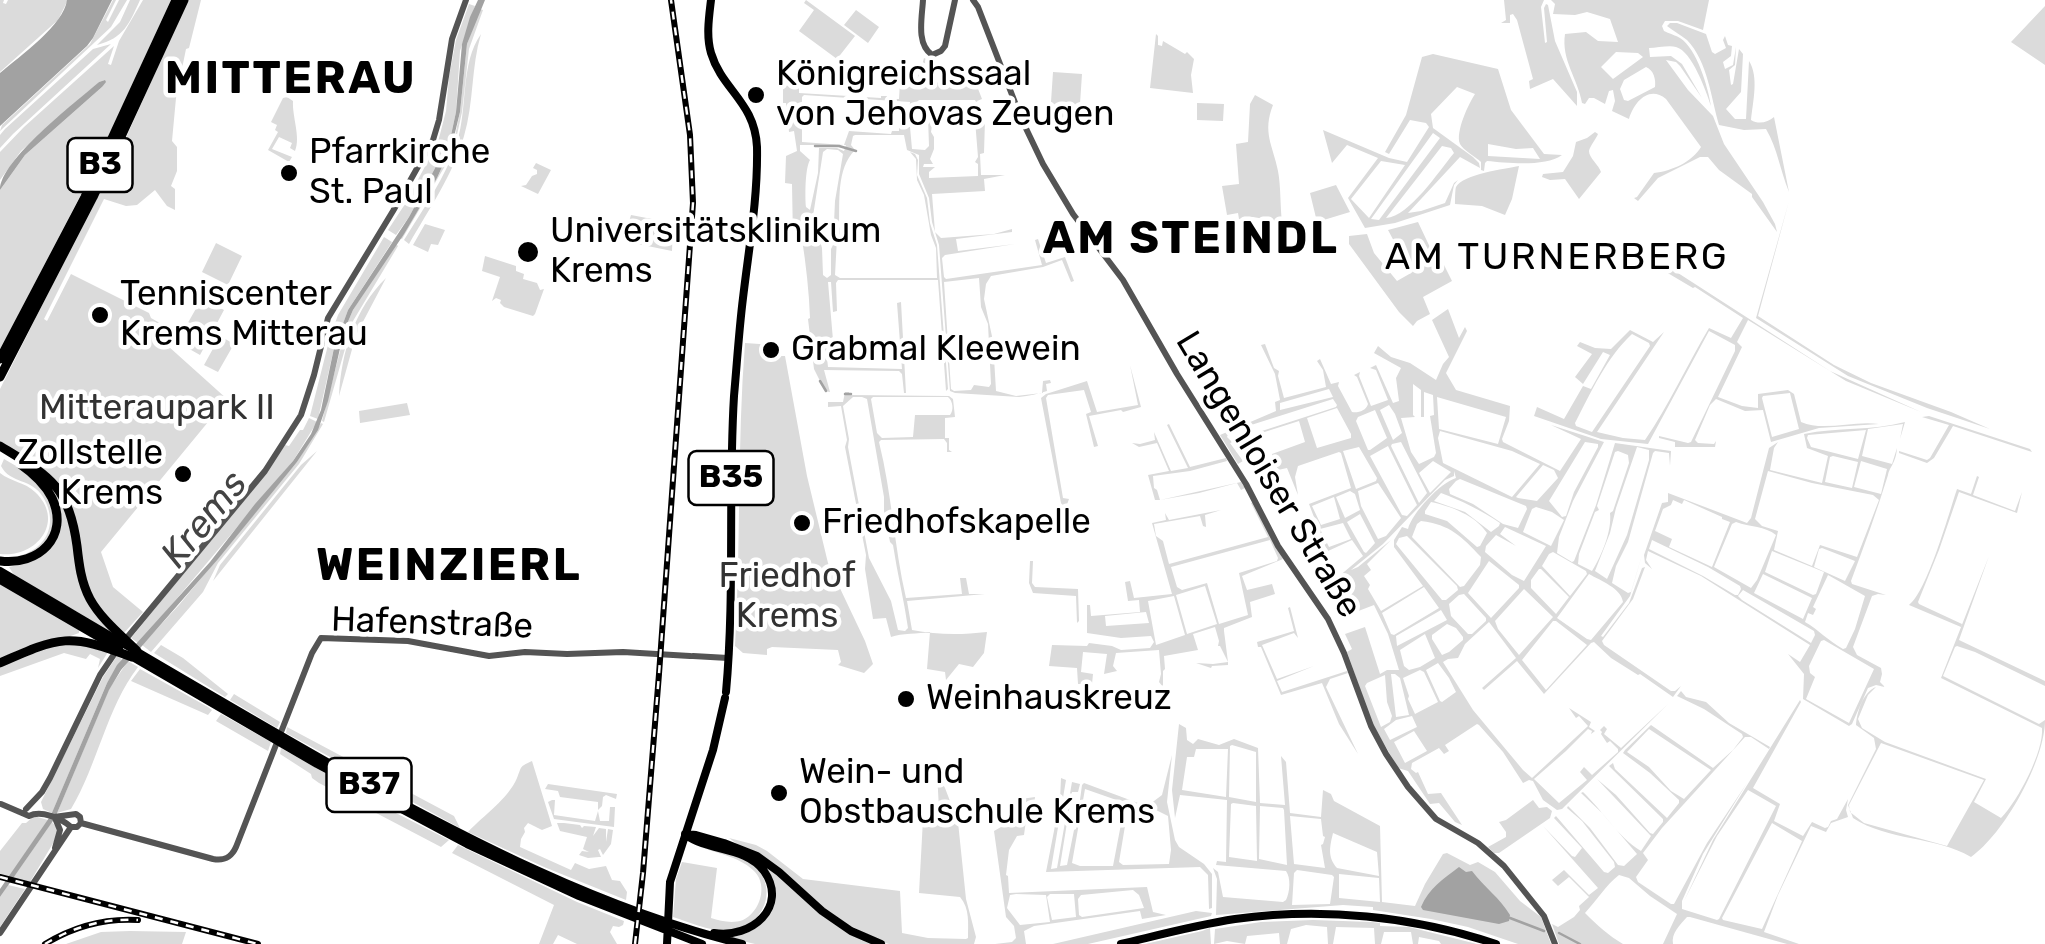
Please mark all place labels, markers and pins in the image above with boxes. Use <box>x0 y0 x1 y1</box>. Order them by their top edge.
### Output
place label: Königreichssaal von Jehovas Zeugen <box>776 54 1114 136</box>
marker: Königreichssaal von Jehovas Zeugen <box>745 84 767 106</box>
place label: Pfarrkirche St. Paul <box>309 132 490 214</box>
marker: Pfarrkirche St. Paul <box>278 162 300 184</box>
place label: Universitätsklinikum Krems <box>550 211 881 293</box>
marker: Universitätsklinikum Krems <box>515 239 541 265</box>
place label: Tenniscenter Krems Mitterau <box>120 274 368 356</box>
marker: Tenniscenter Krems Mitterau <box>89 304 111 326</box>
place label: Grabmal Kleewein <box>791 329 1081 371</box>
marker: Grabmal Kleewein <box>760 339 782 361</box>
place label: Zollstelle Krems <box>18 433 163 515</box>
marker: Zollstelle Krems <box>172 463 194 485</box>
place label: Friedhofskapelle <box>822 502 1091 544</box>
marker: Friedhofskapelle <box>791 512 813 534</box>
place label: Weinhauskreuz <box>926 678 1172 720</box>
marker: Weinhauskreuz <box>895 688 917 710</box>
place label: Wein- und Obstbauschule Krems <box>799 752 1155 834</box>
marker: Wein- und Obstbauschule Krems <box>768 782 790 804</box>

